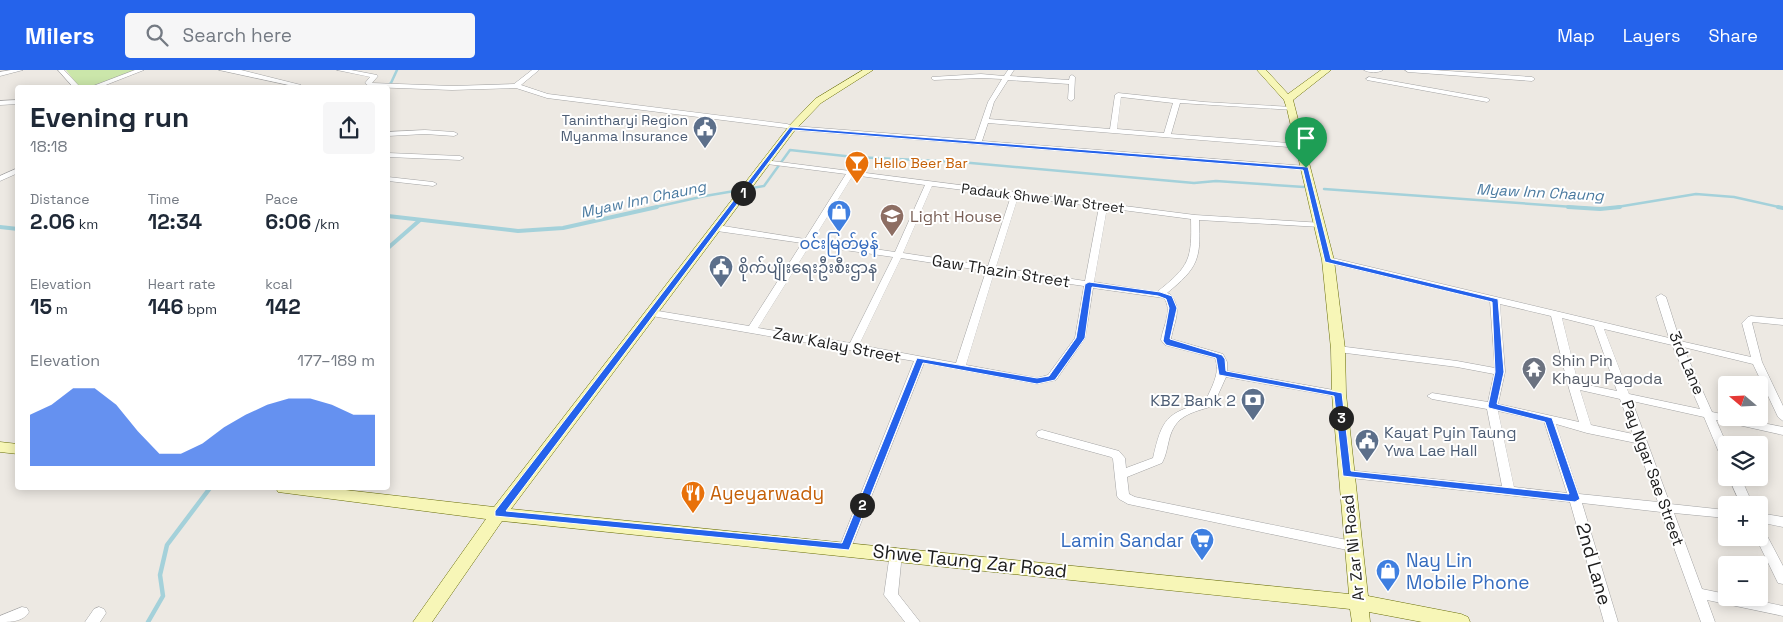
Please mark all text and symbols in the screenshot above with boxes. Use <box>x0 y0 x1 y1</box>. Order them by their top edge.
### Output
search box <box>125 13 475 58</box>
text: Milers <box>25 20 95 51</box>
icon: search <box>143 21 171 49</box>
text: Search here <box>183 23 292 48</box>
text: Map <box>1557 24 1595 47</box>
text: Layers <box>1623 24 1680 47</box>
text: Share <box>1708 24 1758 47</box>
text: Evening run <box>30 99 189 135</box>
button: share <box>323 102 375 154</box>
place label: Tanintharyi Region Myanma Insurance <box>561 111 688 145</box>
public building icon: Tanintharyi Region Myanma Insurance <box>692 115 718 149</box>
pin <box>1285 117 1327 168</box>
icon: arrive <box>1292 124 1320 152</box>
text: 18:18 <box>30 136 67 157</box>
bar icon: Hello Beer Bar <box>844 150 870 184</box>
place label: Hello Beer Bar <box>874 154 968 172</box>
water label: Myaw Inn Chaung <box>579 176 709 222</box>
street label: Padauk Shwe War Street <box>960 179 1126 217</box>
water label: Myaw Inn Chaung <box>1476 179 1606 205</box>
pin: 1 <box>730 180 756 206</box>
text: 1 <box>740 184 747 202</box>
text: Distance <box>30 190 90 208</box>
text: Time <box>148 190 180 208</box>
text: Pace <box>265 190 298 208</box>
shop icon: ဝင်းမြတ်မွန် <box>826 199 852 233</box>
school or university icon: Light House <box>879 203 905 237</box>
place label: Light House <box>910 206 1002 227</box>
text: 2.06 <box>30 208 75 235</box>
text: 12:34 <box>148 208 202 235</box>
text: 6:06 <box>265 208 311 235</box>
text: km <box>75 215 98 233</box>
text: /km <box>311 215 340 233</box>
place label: ဝင်းမြတ်မွန် <box>799 232 879 257</box>
street label: Gaw Thazin Street <box>930 250 1072 292</box>
public building icon: စိုက်ပျိုးရေးဦးစီးဌာန <box>708 254 734 288</box>
place label: စိုက်ပျိုးရေးဦးစီးဌာန <box>738 256 877 282</box>
text: Elevation <box>30 275 91 293</box>
text: Heart rate <box>148 275 216 293</box>
text: kcal <box>265 275 292 293</box>
text: 15 <box>30 293 52 320</box>
text: 146 <box>148 293 183 320</box>
text: 142 <box>265 293 301 320</box>
text: m <box>52 300 68 318</box>
text: bpm <box>183 300 217 318</box>
street label: Zaw Kalay Street <box>771 322 903 368</box>
street label: 3rd Lane <box>1664 328 1710 398</box>
text: Elevation <box>30 350 100 371</box>
text: 177–189 m <box>297 350 375 371</box>
place label: Shin Pin Khayu Pagoda <box>1552 350 1662 389</box>
temple icon: Shin Pin Khayu Pagoda <box>1521 356 1547 390</box>
north arrow <box>1718 376 1768 426</box>
map controls <box>1718 376 1768 606</box>
bank icon: KBZ Bank 2 <box>1240 387 1266 421</box>
place label: KBZ Bank 2 <box>1150 390 1236 411</box>
street label: Pay Ngar Sae Street <box>1617 397 1689 549</box>
pin: 3 <box>1328 406 1354 430</box>
text: 3 <box>1337 409 1346 427</box>
place label: Kayat Pyin Taung Ywa Lae Hall <box>1384 422 1516 461</box>
public building icon: Kayat Pyin Taung Ywa Lae Hall <box>1354 428 1380 462</box>
button: layers <box>1718 436 1768 486</box>
restaurant icon: Ayeyarwady <box>680 480 706 514</box>
place label: Ayeyarwady <box>710 481 824 506</box>
pin: 2 <box>850 492 874 518</box>
street label: Ar Zar Ni Road <box>1337 494 1369 602</box>
text: 2 <box>858 496 867 514</box>
button: + <box>1718 496 1768 546</box>
street label: 2nd Lane <box>1570 520 1618 608</box>
supermarket icon: Lamin Sandar <box>1189 527 1215 561</box>
place label: Lamin Sandar <box>1061 528 1184 553</box>
street label: Shwe Taung Zar Road <box>872 538 1068 584</box>
place label: Nay Lin Mobile Phone <box>1406 548 1530 595</box>
button: − <box>1718 556 1768 606</box>
shop icon: Nay Lin Mobile Phone <box>1375 558 1401 592</box>

